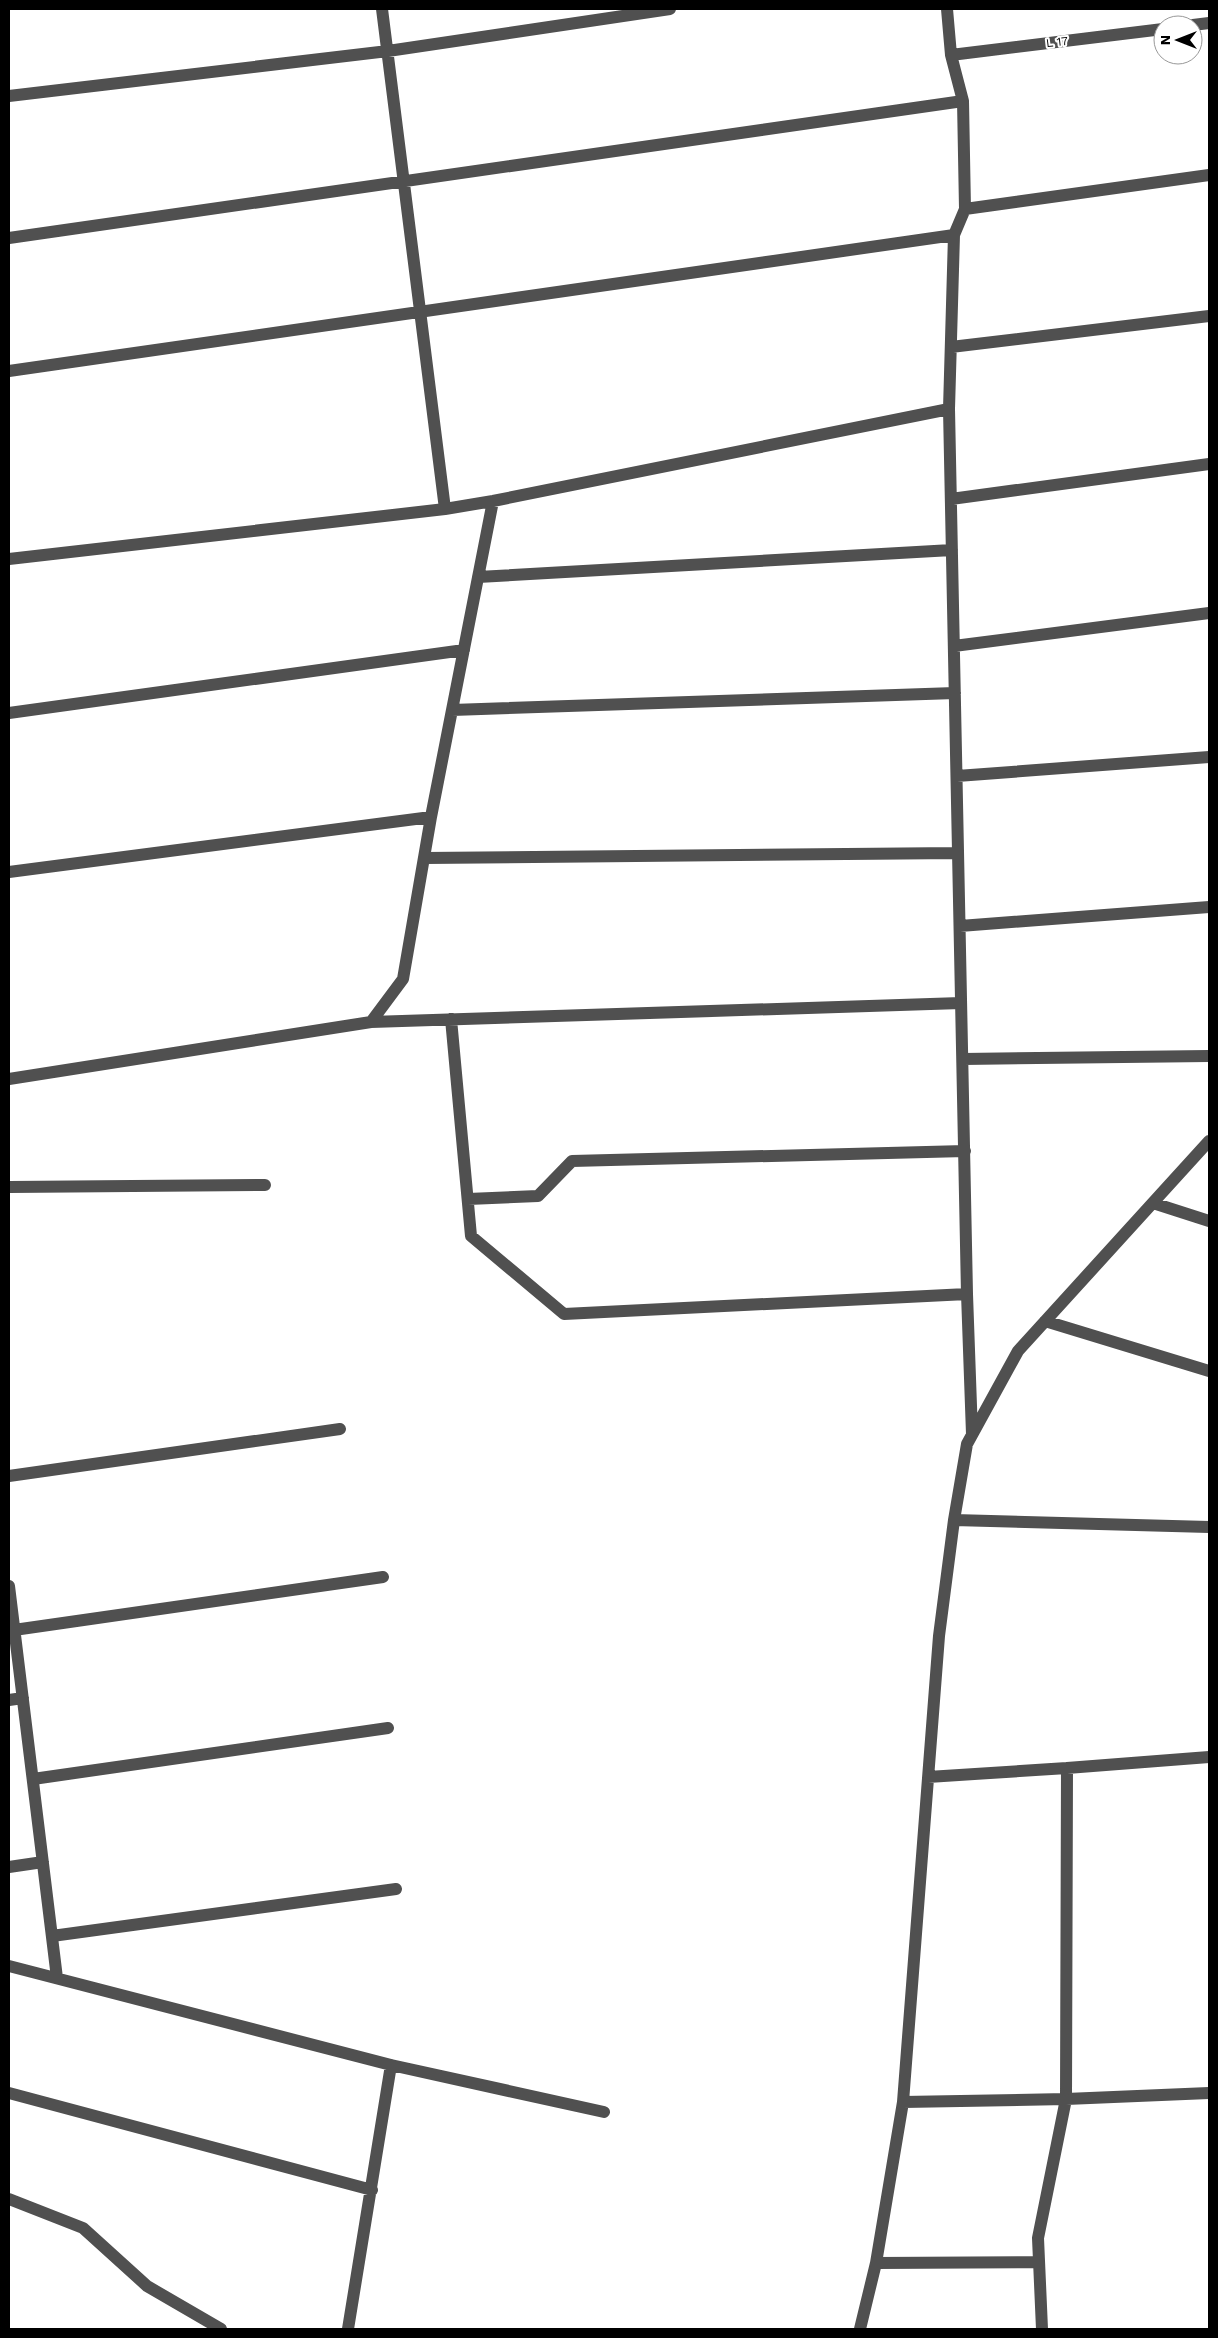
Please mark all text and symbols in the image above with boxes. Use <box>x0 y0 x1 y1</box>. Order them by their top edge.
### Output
north arrow <box>1153 15 1203 65</box>
street label: L 17 <box>1045 34 1069 50</box>
text: N <box>1157 35 1173 45</box>

